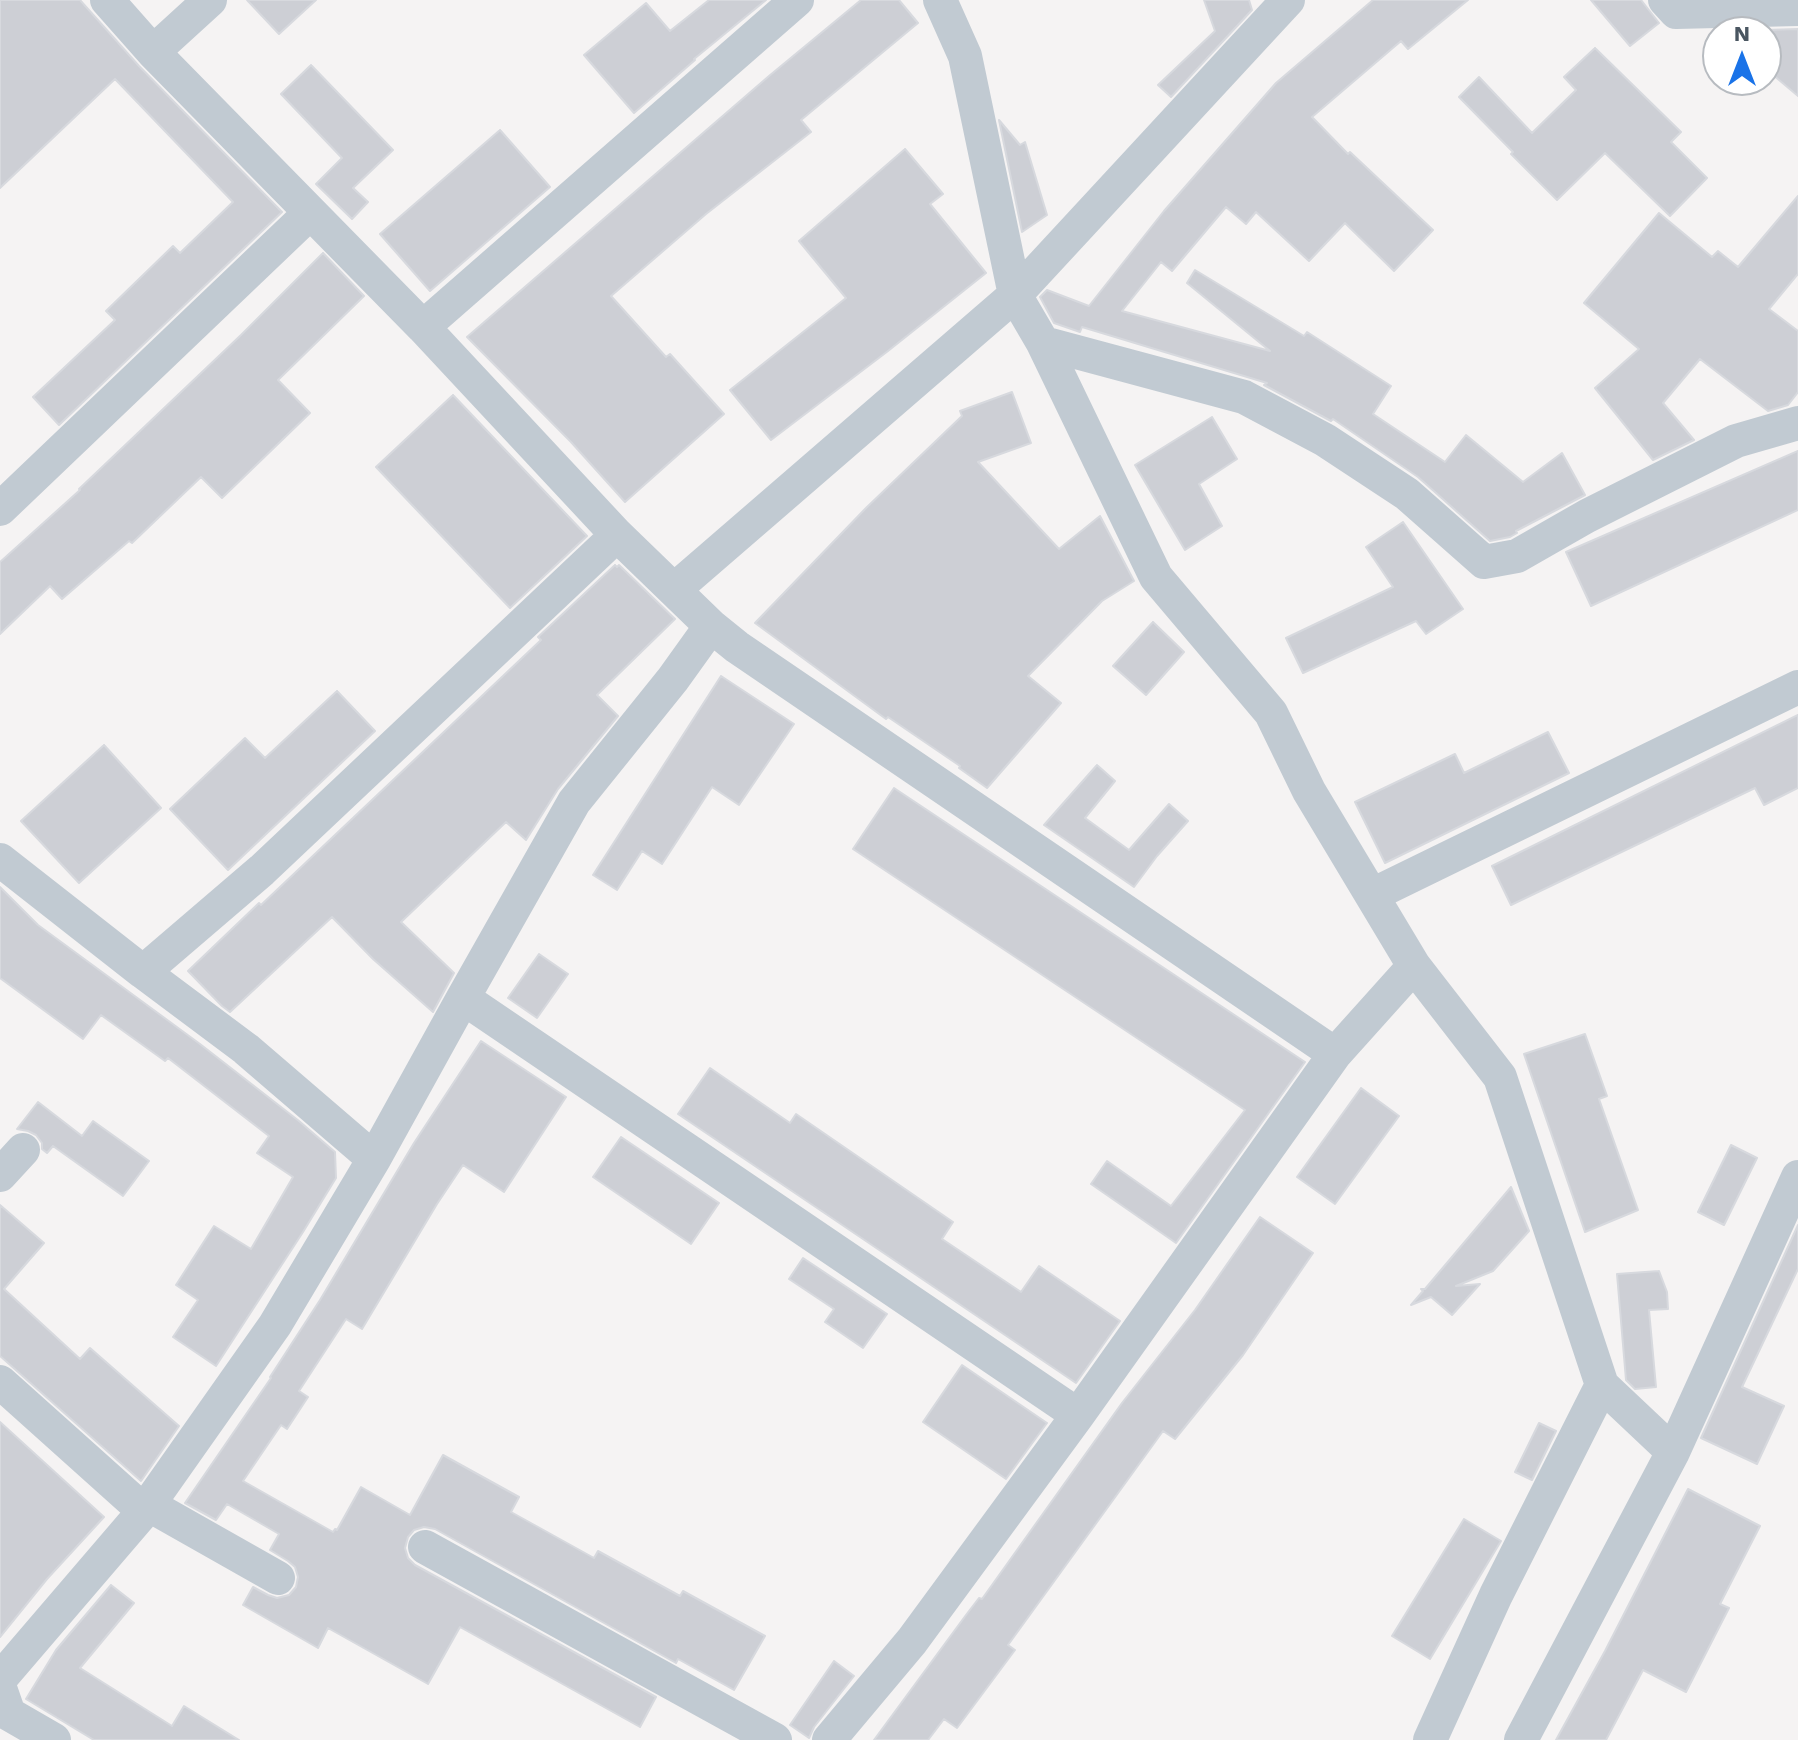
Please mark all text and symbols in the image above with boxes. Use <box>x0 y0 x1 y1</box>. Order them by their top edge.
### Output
north arrow <box>1702 16 1782 96</box>
text: N <box>1734 21 1750 46</box>

